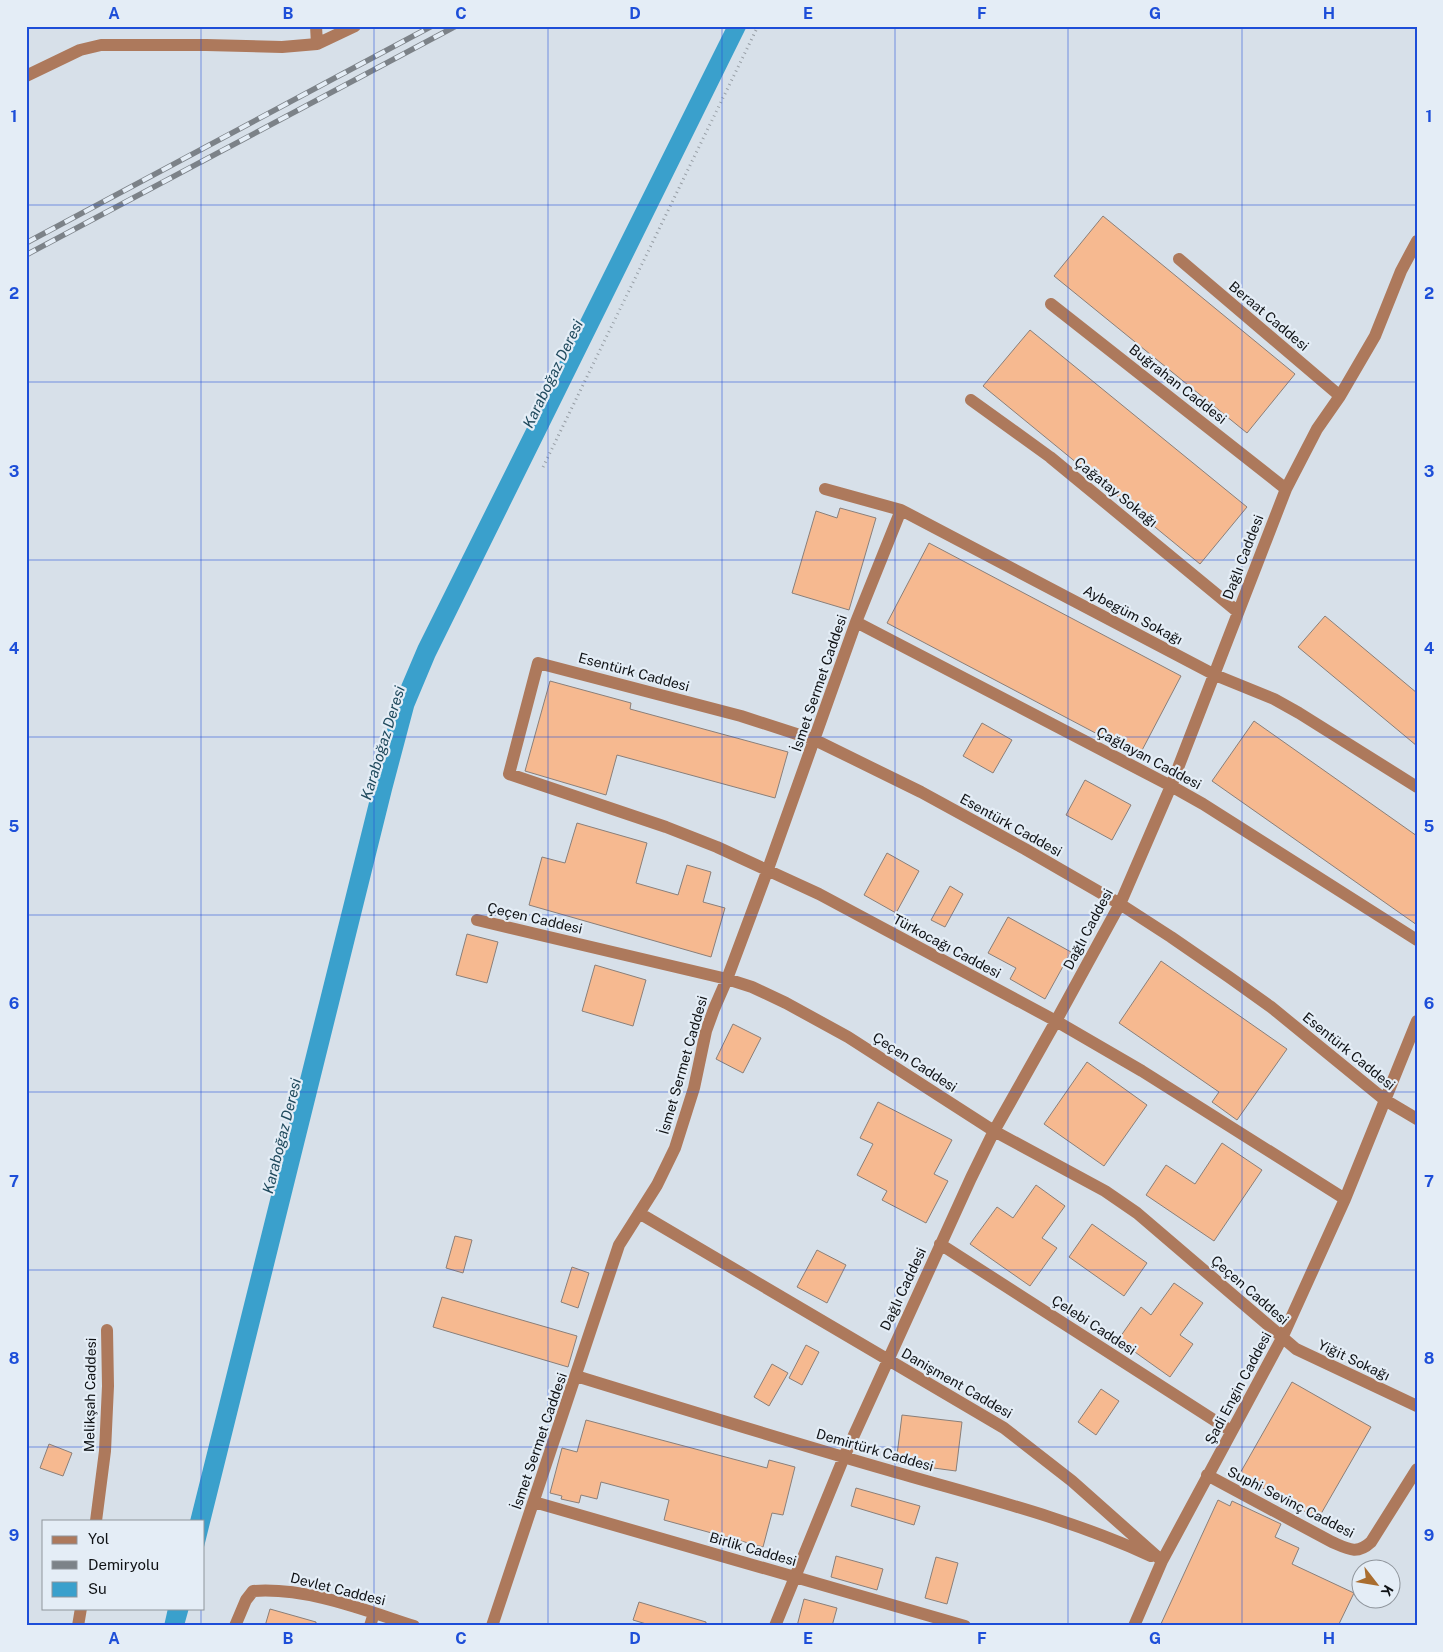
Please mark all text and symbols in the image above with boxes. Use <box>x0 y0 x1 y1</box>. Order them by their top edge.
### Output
text: A <box>108 4 120 23</box>
text: B <box>283 4 294 23</box>
text: C <box>455 4 467 23</box>
text: D <box>629 4 641 23</box>
text: E <box>803 4 813 23</box>
text: F <box>977 4 987 23</box>
text: G <box>1149 4 1161 23</box>
text: H <box>1323 4 1335 23</box>
text: 1 <box>11 107 17 126</box>
text: 1 <box>1426 107 1432 126</box>
street label: Beraat Caddesi <box>1226 278 1312 354</box>
text: 2 <box>9 284 19 303</box>
text: 2 <box>1424 284 1434 303</box>
water label: Karaboğaz Deresi <box>519 317 586 431</box>
street label: Buğrahan Caddesi <box>1126 341 1230 427</box>
street label: Çağatay Sokağı <box>1071 454 1161 530</box>
text: 3 <box>9 462 19 481</box>
text: 3 <box>1424 462 1434 481</box>
street label: Dağlı Caddesi <box>1219 512 1267 602</box>
street label: Aybegüm Sokağı <box>1081 582 1185 648</box>
street label: İsmet Sermet Caddesi <box>786 612 850 753</box>
text: 4 <box>9 639 20 658</box>
text: 4 <box>1424 639 1435 658</box>
street label: Esentürk Caddesi <box>577 650 691 694</box>
water label: Karaboğaz Deresi <box>357 684 408 802</box>
street label: Çağlayan Caddesi <box>1094 724 1204 792</box>
street label: Esentürk Caddesi <box>957 790 1065 860</box>
text: 5 <box>9 817 20 836</box>
text: 5 <box>1424 817 1435 836</box>
street label: Dağlı Caddesi <box>1060 886 1116 972</box>
street label: Çeçen Caddesi <box>486 899 584 937</box>
street label: Türkocağı Caddesi <box>890 911 1004 981</box>
street label: İsmet Sermet Caddesi <box>654 993 710 1136</box>
text: 6 <box>9 994 19 1013</box>
text: 6 <box>1424 994 1434 1013</box>
street label: Esentürk Caddesi <box>1300 1009 1398 1093</box>
street label: Çeçen Caddesi <box>870 1029 960 1095</box>
water label: Karaboğaz Deresi <box>259 1076 304 1195</box>
text: 7 <box>9 1172 19 1191</box>
text: 7 <box>1424 1172 1434 1191</box>
street label: Dağlı Caddesi <box>877 1245 929 1333</box>
street label: Çeçen Caddesi <box>1208 1252 1292 1328</box>
street label: Çelebi Caddesi <box>1049 1292 1139 1358</box>
street label: Şadi Engin Caddesi <box>1202 1329 1274 1447</box>
street label: Yiğit Sokağı <box>1315 1336 1393 1384</box>
street label: Melikşah Caddesi <box>81 1338 99 1452</box>
street label: Danişment Caddesi <box>899 1345 1015 1421</box>
text: 8 <box>9 1349 20 1368</box>
text: 8 <box>1424 1349 1435 1368</box>
street label: İsmet Sermet Caddesi <box>506 1370 570 1511</box>
street label: Demirtürk Caddesi <box>814 1426 936 1474</box>
street label: Suphi Sevinç Caddesi <box>1225 1463 1357 1541</box>
legend <box>42 1520 205 1610</box>
text: 9 <box>9 1526 19 1545</box>
text: 9 <box>1424 1526 1434 1545</box>
street label: Birlik Caddesi <box>708 1529 798 1569</box>
text: Yol <box>88 1530 109 1547</box>
text: Demiryolu <box>88 1556 159 1573</box>
north arrow <box>1350 1560 1400 1610</box>
street label: Devlet Caddesi <box>289 1569 387 1609</box>
text: Su <box>88 1580 107 1597</box>
text: K <box>1378 1582 1397 1599</box>
text: A <box>108 1629 120 1648</box>
text: B <box>283 1629 294 1648</box>
text: C <box>455 1629 467 1648</box>
text: D <box>629 1629 641 1648</box>
text: E <box>803 1629 813 1648</box>
text: F <box>977 1629 987 1648</box>
text: G <box>1149 1629 1161 1648</box>
text: H <box>1323 1629 1335 1648</box>

